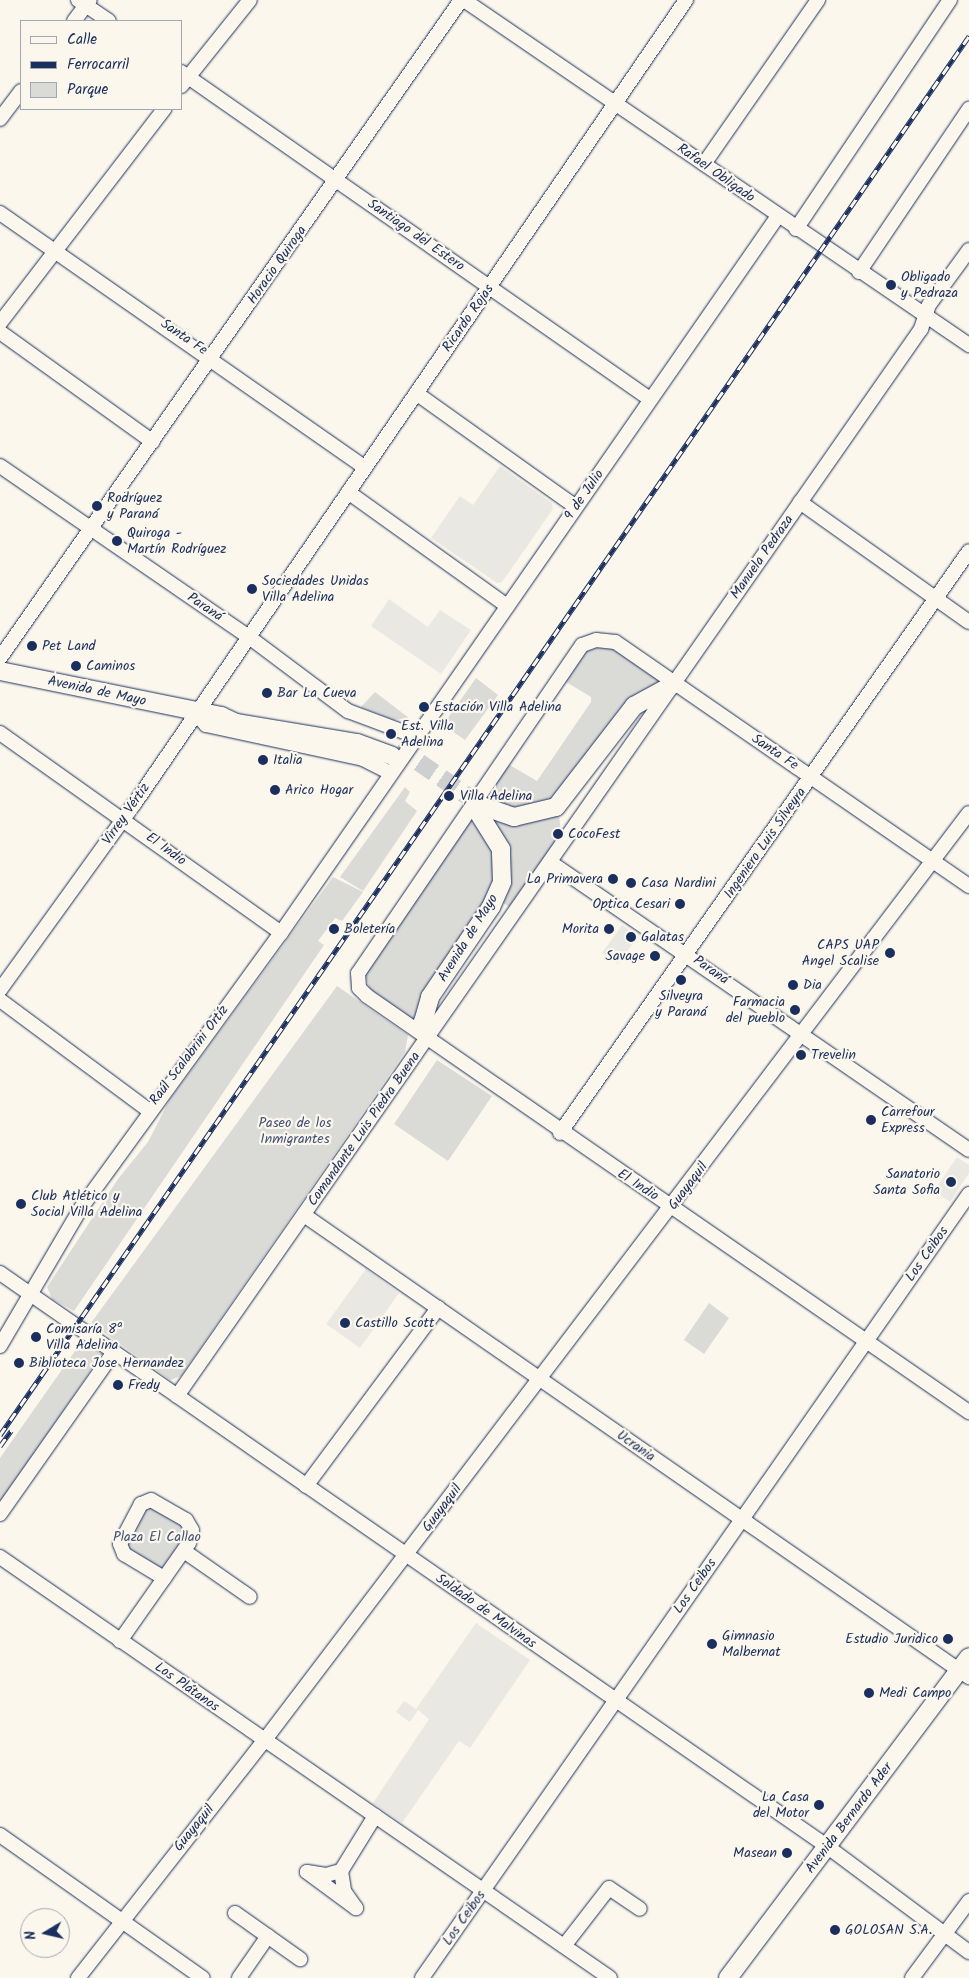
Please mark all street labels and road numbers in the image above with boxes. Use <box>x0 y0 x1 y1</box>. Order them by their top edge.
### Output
street label: Rafael Obligado <box>674 140 758 206</box>
street label: Santiago del Estero <box>364 195 468 275</box>
street label: Horacio Quiroga <box>244 223 310 307</box>
street label: Ricardo Rojas <box>439 281 497 355</box>
street label: Santa Fe <box>157 315 211 359</box>
street label: 9 de Julio <box>561 467 607 523</box>
street label: Manuela Pedraza <box>727 512 797 602</box>
street label: Paraná <box>184 589 226 625</box>
street label: Avenida de Mayo <box>46 672 148 710</box>
street label: Santa Fe <box>748 730 802 774</box>
street label: Virrey Vértiz <box>99 780 153 848</box>
street label: Ingeniero Luis Silveyra <box>720 784 810 902</box>
street label: El Indio <box>143 829 189 869</box>
street label: Avenida de Mayo <box>434 891 502 985</box>
street label: Paraná <box>690 952 732 988</box>
street label: Raúl Scalabrini Ortíz <box>146 1002 232 1108</box>
street label: Comandante Luis Piedra Buena <box>304 1049 424 1209</box>
street label: Guayaquil <box>665 1159 711 1213</box>
street label: El Indio <box>614 1166 662 1204</box>
street label: Los Ceibos <box>902 1223 952 1285</box>
street label: Ucrania <box>614 1427 658 1465</box>
street label: Guayaquil <box>419 1481 465 1535</box>
street label: Los Ceibos <box>670 1555 720 1617</box>
street label: Soldado de Malvinas <box>432 1570 540 1652</box>
street label: Los Plátanos <box>151 1659 223 1715</box>
street label: Avenida Bernardo Ader <box>802 1759 896 1877</box>
street label: Guayaquil <box>170 1801 218 1855</box>
street label: Los Ceibos <box>439 1887 489 1949</box>

